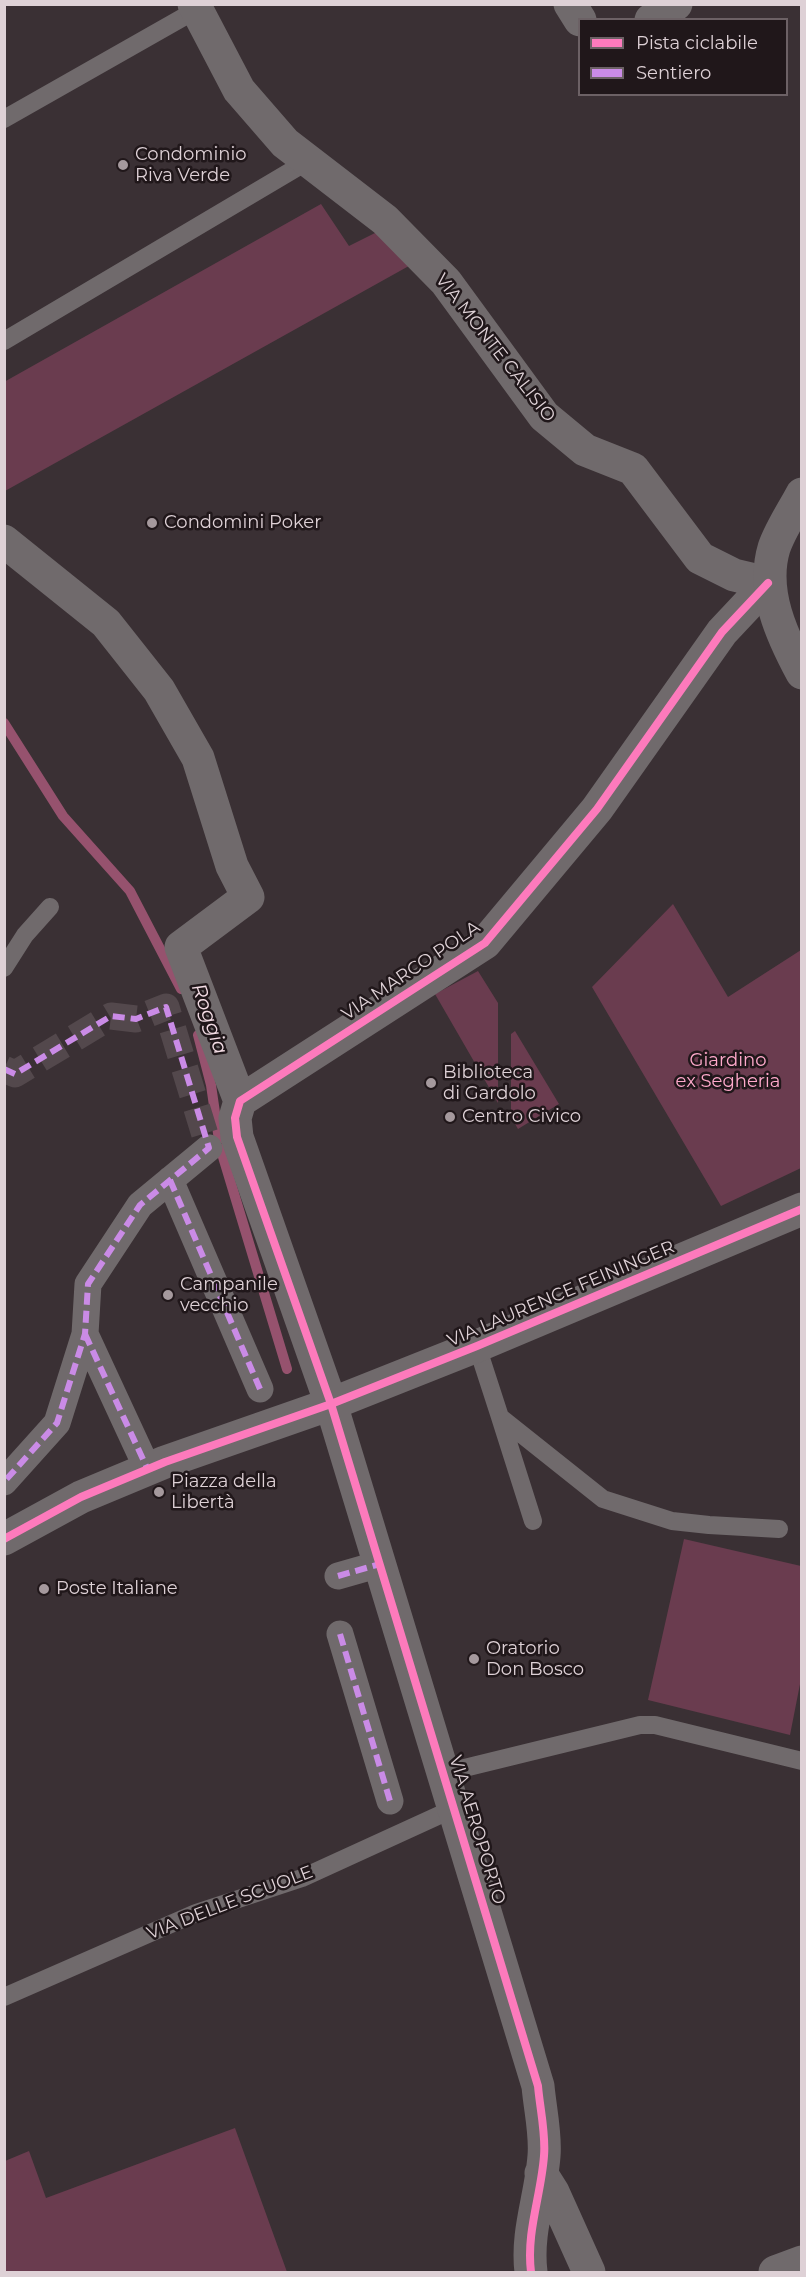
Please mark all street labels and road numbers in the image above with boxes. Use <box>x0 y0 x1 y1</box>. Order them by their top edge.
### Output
street label: VIA MONTE CALISIO <box>430 269 560 427</box>
street label: VIA MARCO POLA <box>338 917 484 1025</box>
street label: VIA LAURENCE FEININGER <box>444 1236 678 1352</box>
street label: VIA AEROPORTO <box>444 1753 510 1907</box>
street label: VIA DELLE SCUOLE <box>144 1861 316 1945</box>

